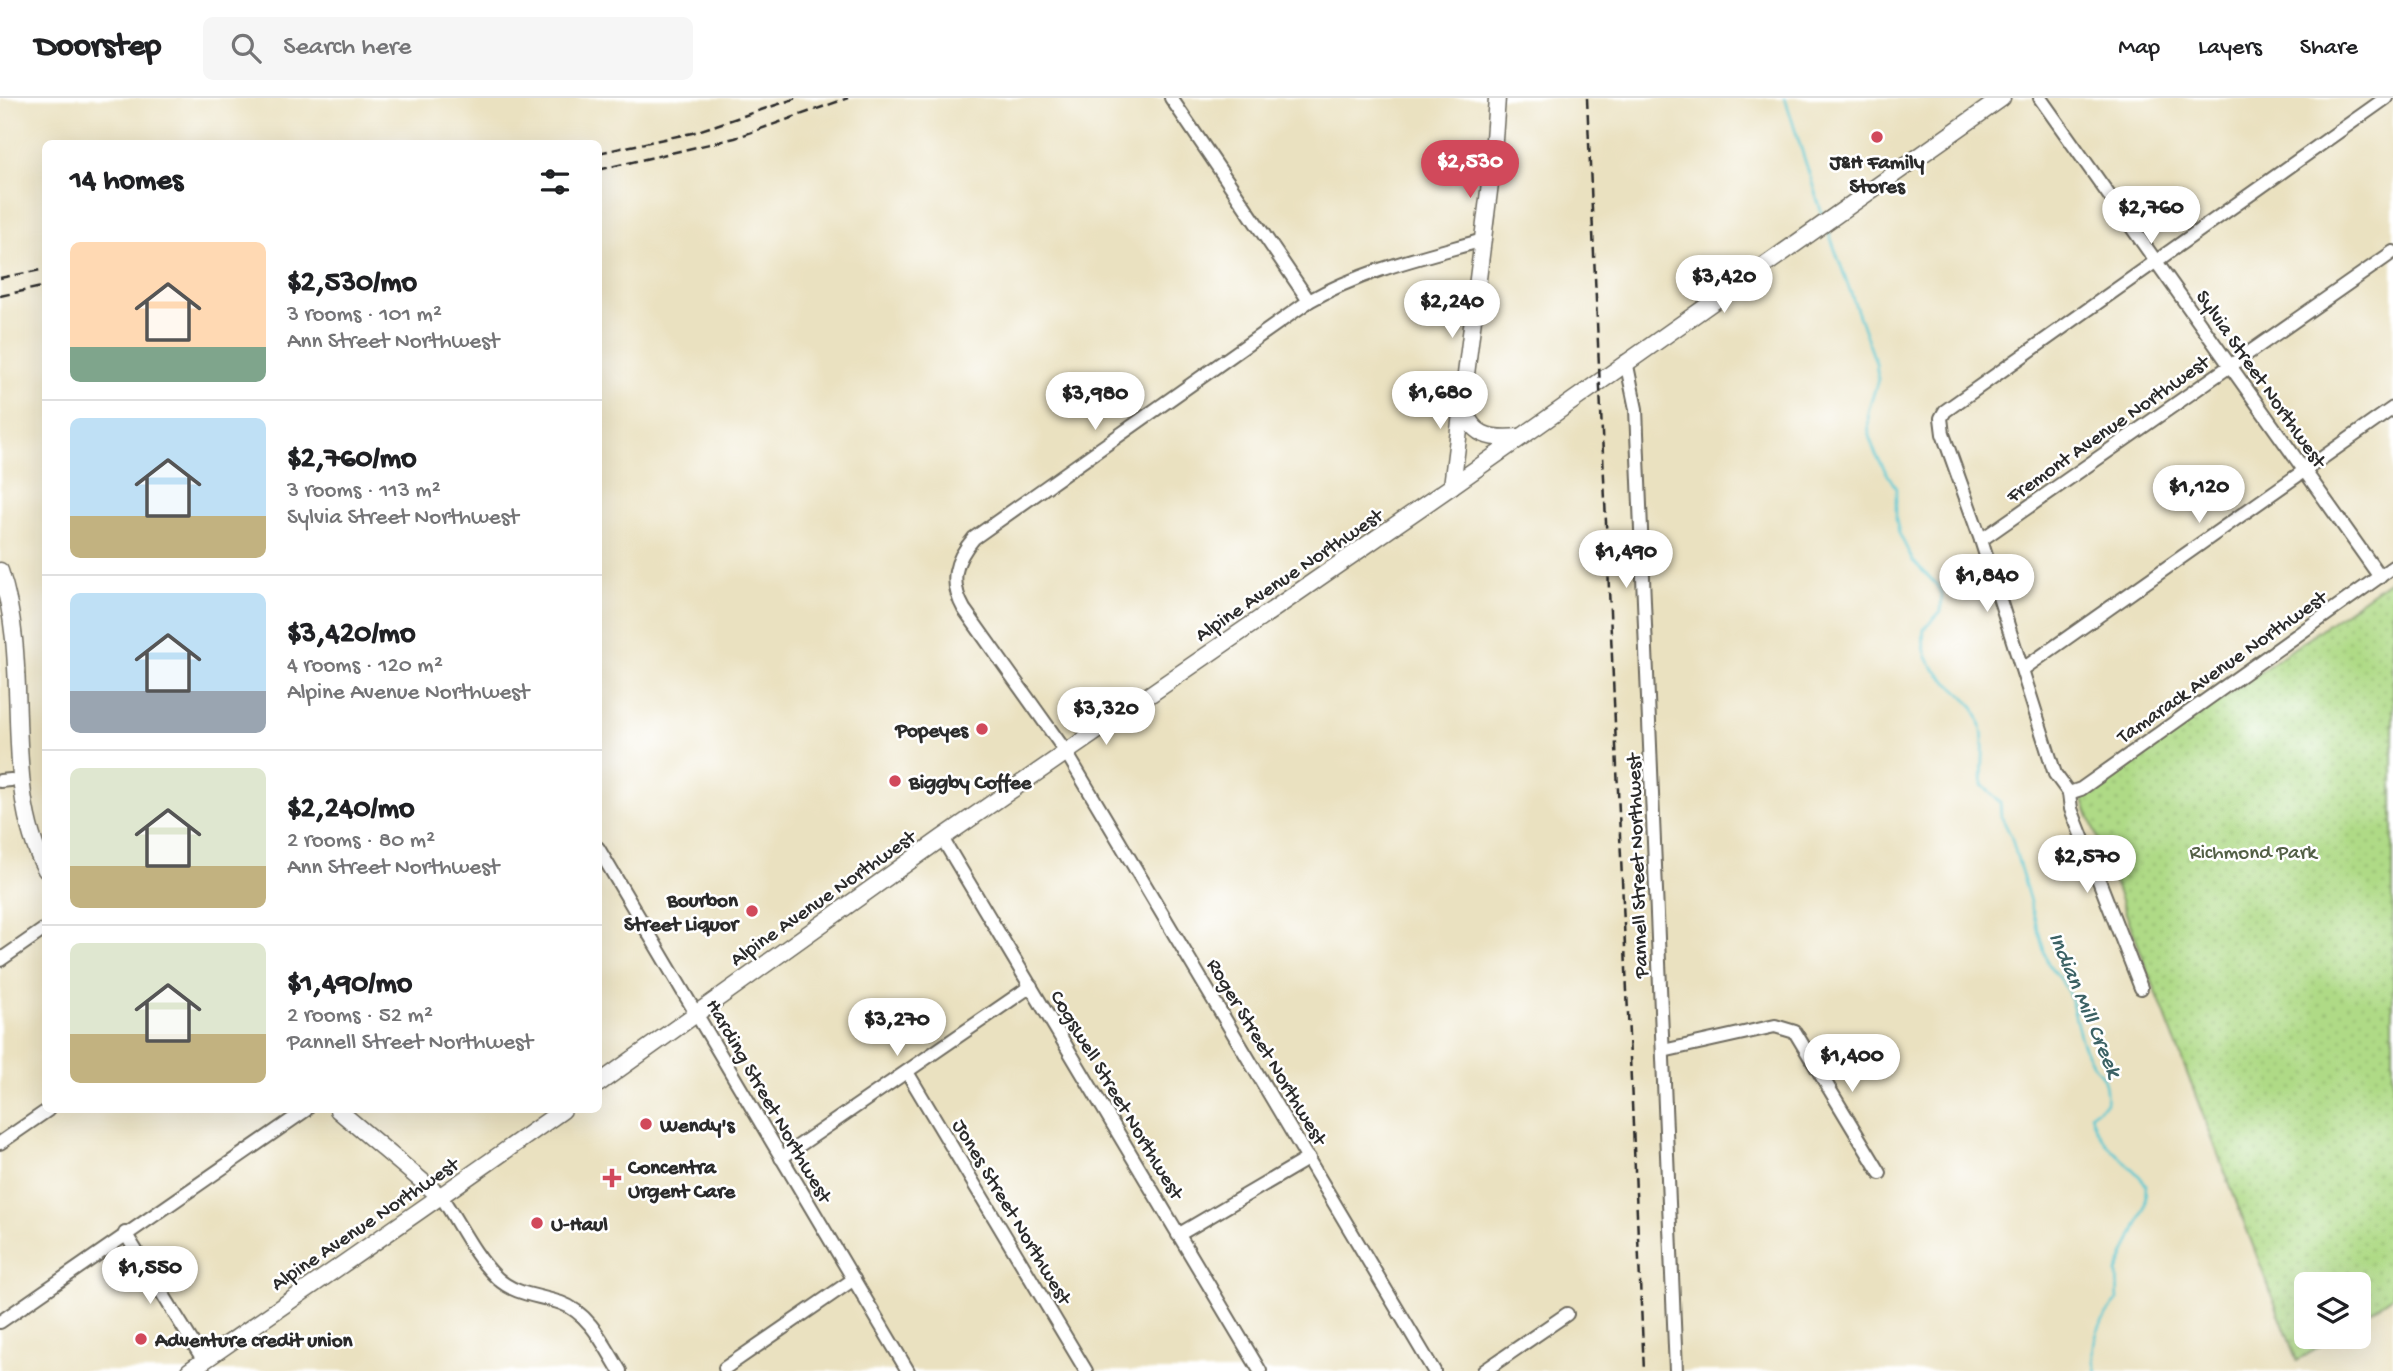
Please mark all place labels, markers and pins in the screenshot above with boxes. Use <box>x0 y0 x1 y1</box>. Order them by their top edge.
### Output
marker: J&H Family Stores <box>1869 129 1885 145</box>
pin: $2,530 <box>1413 140 1527 200</box>
place label: J&H Family Stores <box>1829 152 1925 201</box>
pin: $2,760 <box>2094 186 2208 246</box>
pin: $3,420 <box>1667 256 1781 315</box>
pin: $2,240 <box>1395 280 1509 340</box>
pin: $3,980 <box>1038 372 1152 432</box>
pin: $1,680 <box>1383 372 1497 431</box>
pin: $1,120 <box>2142 466 2256 525</box>
pin: $1,490 <box>1569 531 1683 590</box>
pin: $1,840 <box>1930 554 2044 614</box>
pin: $3,320 <box>1049 688 1163 747</box>
place label: Popeyes <box>894 720 969 745</box>
marker: Popeyes <box>974 721 990 737</box>
place label: Biggby Coffee <box>908 772 1033 797</box>
marker: Biggby Coffee <box>887 773 903 789</box>
pin: $2,570 <box>2030 836 2144 895</box>
place label: Bourbon Street Liquor <box>624 890 741 939</box>
marker: Bourbon Street Liquor <box>744 903 760 919</box>
pin: $3,270 <box>840 998 954 1058</box>
pin: $1,400 <box>1795 1034 1909 1094</box>
place label: Wendy's <box>659 1115 736 1140</box>
marker: Wendy's <box>638 1116 654 1132</box>
place label: Concentra Urgent Care <box>627 1157 736 1206</box>
marker: Concentra Urgent Care <box>602 1168 622 1188</box>
place label: U-Haul <box>551 1214 608 1239</box>
marker: U-Haul <box>529 1215 545 1231</box>
pin: $1,550 <box>93 1246 207 1306</box>
place label: Adventure credit union <box>154 1330 354 1355</box>
marker: Adventure credit union <box>133 1331 149 1347</box>

